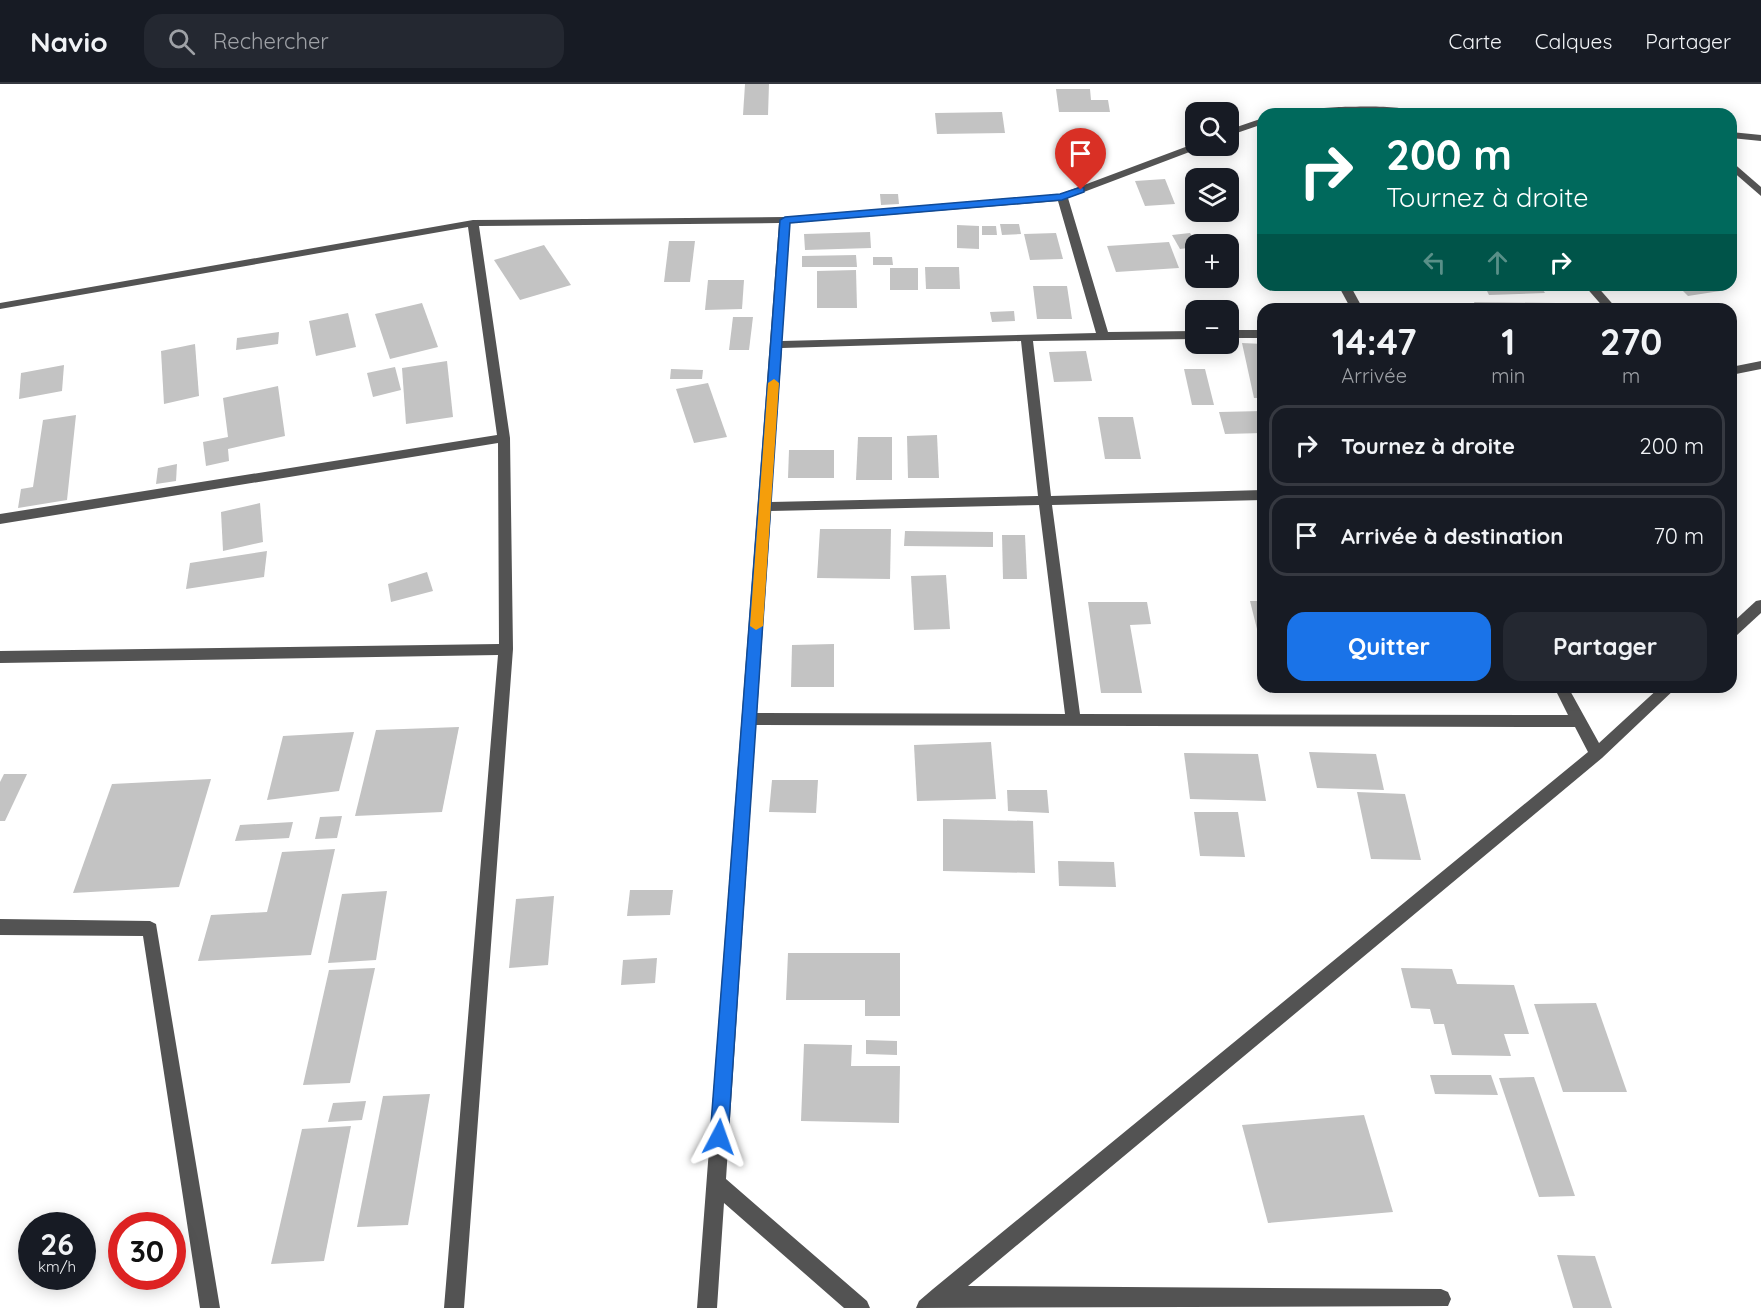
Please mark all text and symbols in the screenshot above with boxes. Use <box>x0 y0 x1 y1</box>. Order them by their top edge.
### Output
search box <box>144 14 564 68</box>
text: Navio <box>30 24 108 59</box>
icon: search <box>165 25 198 58</box>
text: Rechercher <box>213 27 329 55</box>
text: Carte <box>1448 28 1502 54</box>
text: Calques <box>1535 28 1612 54</box>
text: Partager <box>1645 28 1731 54</box>
map controls <box>1185 102 1239 354</box>
button: search <box>1185 102 1239 156</box>
pin <box>1055 128 1106 190</box>
text: 200 m <box>1386 128 1512 181</box>
icon: right <box>1287 132 1365 210</box>
icon: arrive <box>1064 137 1097 170</box>
button: layers <box>1185 168 1239 222</box>
text: Tournez à droite <box>1386 180 1589 214</box>
button: + <box>1185 234 1239 288</box>
icon: left <box>1418 246 1451 279</box>
icon: ahead <box>1481 246 1514 279</box>
icon: right <box>1544 246 1577 279</box>
button: − <box>1185 300 1239 354</box>
text: 14:47 <box>1332 319 1417 364</box>
text: 1 <box>1501 319 1515 364</box>
text: 270 <box>1600 319 1662 364</box>
text: Arrivée <box>1341 363 1407 388</box>
text: min <box>1491 363 1525 388</box>
text: m <box>1622 363 1640 388</box>
icon: right <box>1290 429 1323 462</box>
text: Tournez à droite <box>1341 432 1515 460</box>
text: 200 m <box>1640 432 1704 460</box>
icon: arrive <box>1290 519 1323 552</box>
text: Arrivée à destination <box>1341 522 1563 550</box>
text: 70 m <box>1654 522 1704 550</box>
button: Quitter <box>1287 612 1491 681</box>
button: Partager <box>1503 612 1707 681</box>
position arrow <box>687 1105 751 1169</box>
speed limit sign: 30 <box>108 1212 186 1290</box>
text: 26 <box>40 1225 74 1263</box>
text: km/h <box>38 1257 76 1276</box>

